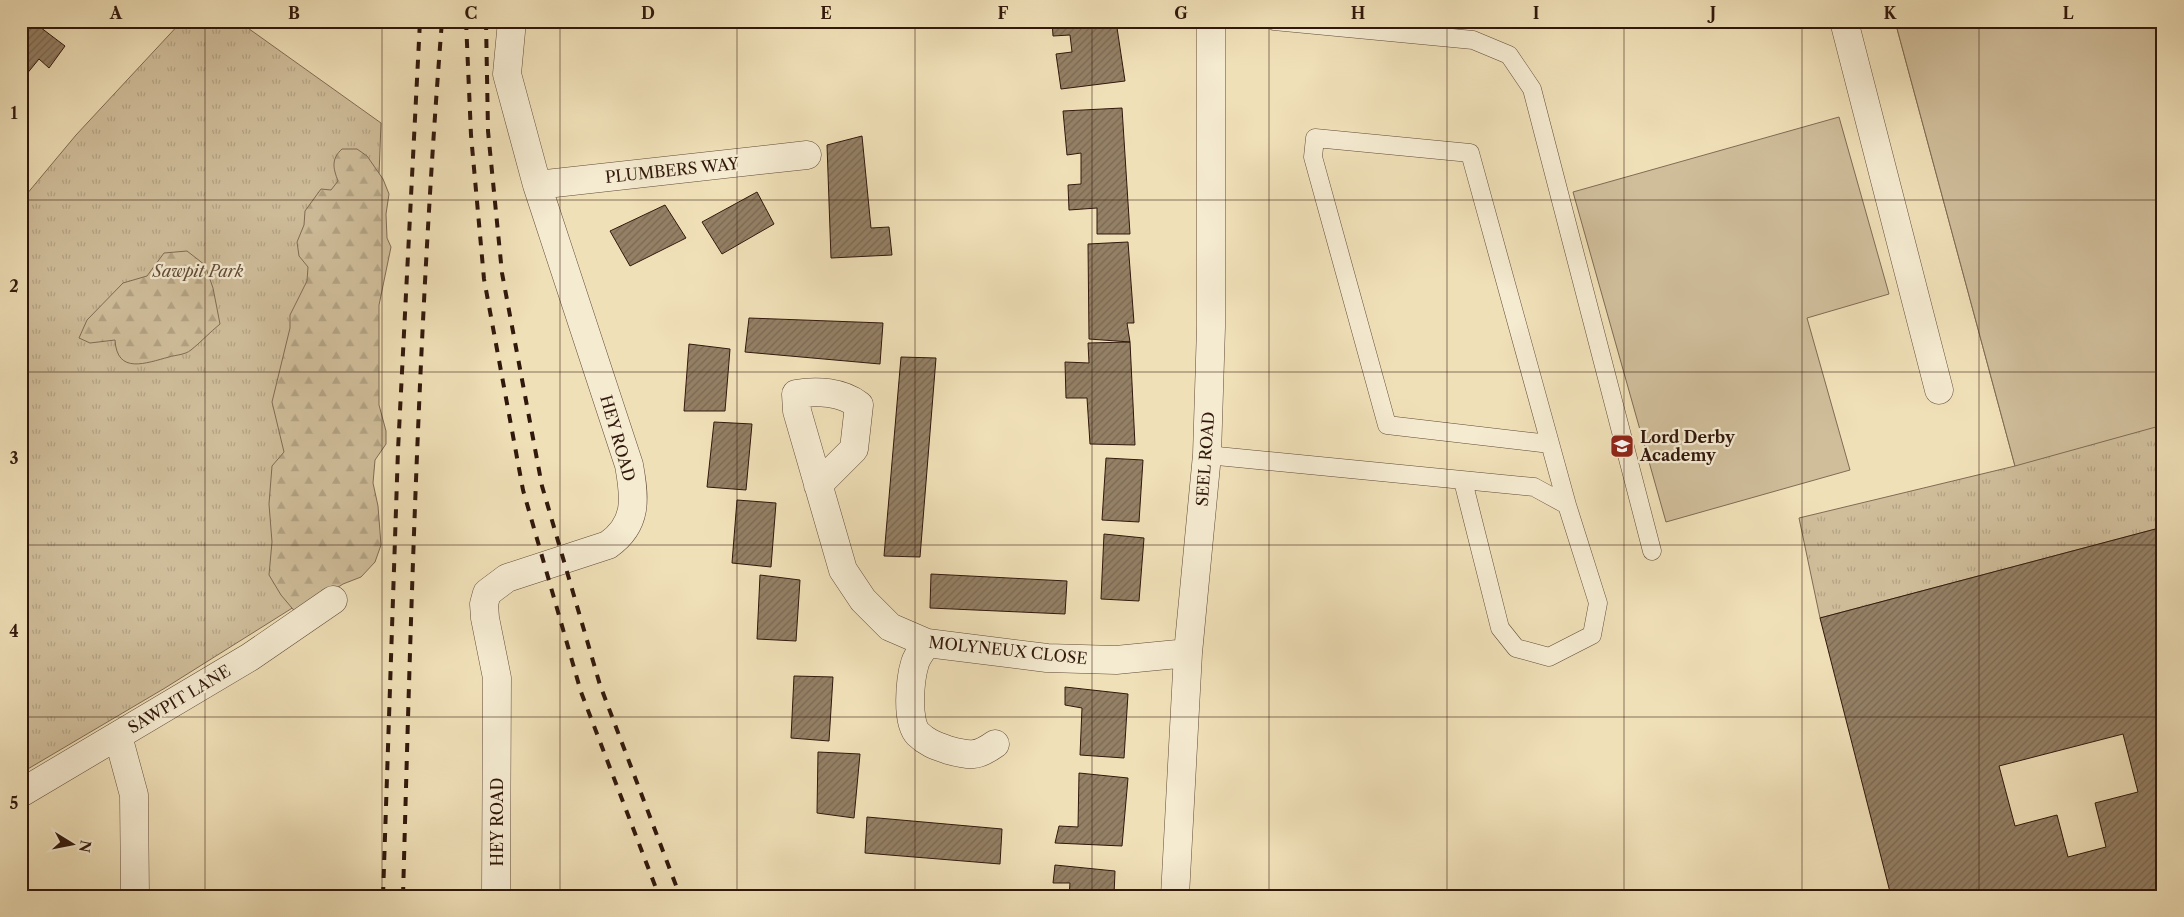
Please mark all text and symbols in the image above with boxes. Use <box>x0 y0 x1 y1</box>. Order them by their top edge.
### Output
text: A <box>109 3 123 23</box>
text: B <box>288 3 300 23</box>
text: C <box>465 3 477 23</box>
text: D <box>641 3 655 23</box>
text: E <box>820 3 832 23</box>
text: F <box>998 3 1009 23</box>
text: G <box>1174 3 1188 23</box>
text: H <box>1351 3 1365 23</box>
text: I <box>1533 3 1540 23</box>
text: J <box>1707 3 1716 23</box>
text: K <box>1884 3 1898 23</box>
text: L <box>2062 3 2074 23</box>
text: 1 <box>10 103 18 123</box>
street label: PLUMBERS WAY <box>604 153 741 187</box>
park label: Sawpit Park <box>152 261 244 281</box>
text: 2 <box>9 276 19 296</box>
street label: HEY ROAD <box>596 393 640 483</box>
street label: SEEL ROAD <box>1192 411 1218 507</box>
place label: Lord Derby Academy <box>1639 427 1736 465</box>
school or university icon: Lord Derby Academy <box>1609 433 1635 459</box>
text: 3 <box>9 448 19 468</box>
text: 4 <box>9 621 19 641</box>
street label: MOLYNEUX CLOSE <box>928 632 1088 668</box>
street label: SAWPIT LANE <box>124 660 234 738</box>
street label: HEY ROAD <box>487 778 507 866</box>
text: 5 <box>10 793 19 813</box>
north arrow <box>48 820 98 870</box>
text: N <box>75 839 95 854</box>

